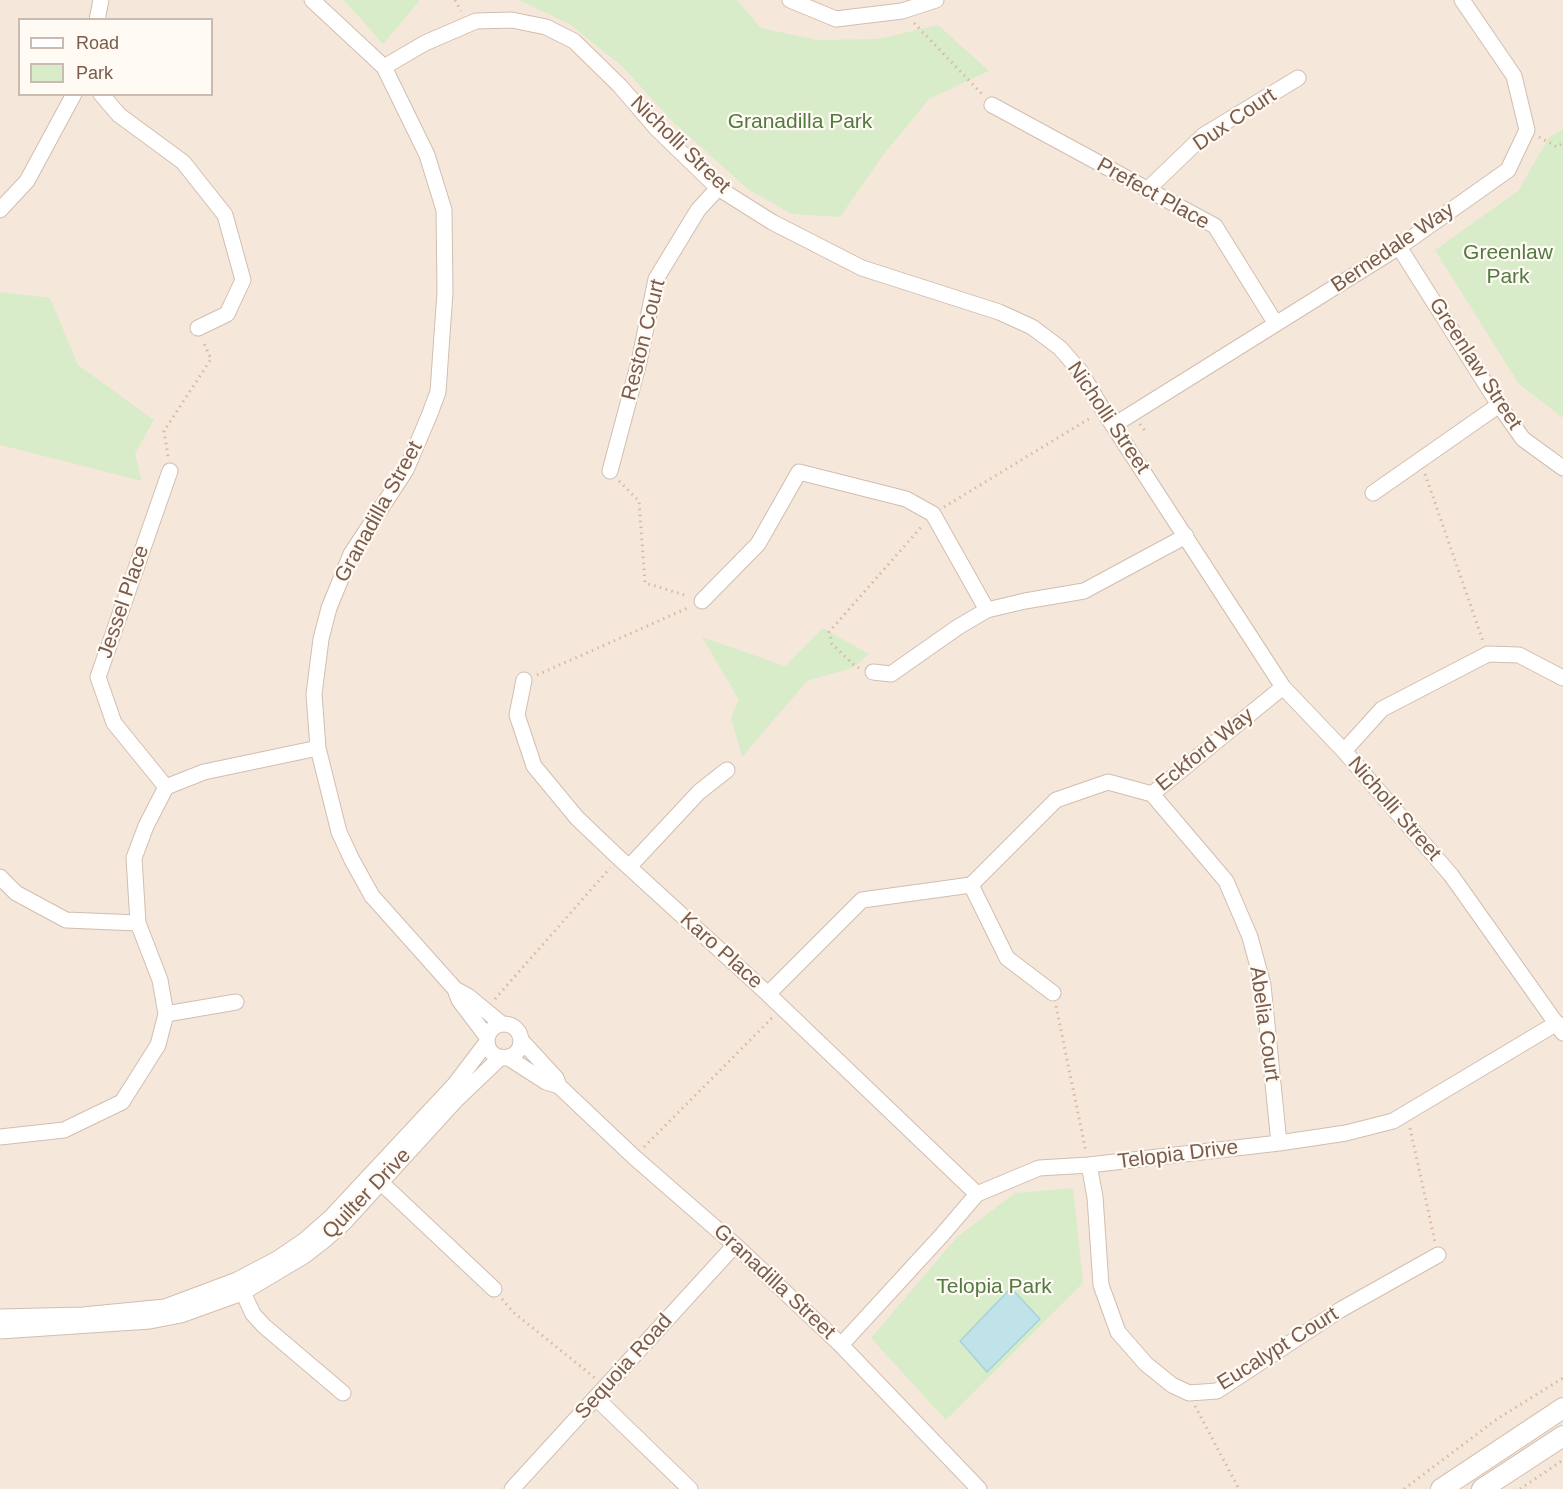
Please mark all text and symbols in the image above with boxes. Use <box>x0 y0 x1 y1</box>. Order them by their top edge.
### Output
legend <box>18 18 213 96</box>
text: Road <box>76 33 119 53</box>
text: Park <box>76 63 113 83</box>
street label: Dux Court <box>1189 83 1281 157</box>
street label: Nicholli Street <box>625 91 735 199</box>
park label: Granadilla Park <box>728 109 872 135</box>
street label: Prefect Place <box>1092 153 1214 235</box>
street label: Bernedale Way <box>1327 198 1459 298</box>
park label: Greenlaw Park <box>1463 240 1553 290</box>
street label: Reston Court <box>617 277 671 403</box>
street label: Greenlaw Street <box>1423 294 1527 434</box>
street label: Nicholli Street <box>1061 357 1155 479</box>
street label: Granadilla Street <box>330 437 428 587</box>
street label: Jessel Place <box>93 542 155 662</box>
street label: Eckford Way <box>1151 703 1259 797</box>
street label: Nicholli Street <box>1342 752 1446 866</box>
street label: Karo Place <box>674 907 768 995</box>
street label: Abelia Court <box>1243 965 1285 1083</box>
street label: Telopia Drive <box>1116 1135 1240 1175</box>
street label: Quilter Drive <box>317 1143 417 1245</box>
street label: Granadilla Street <box>708 1219 840 1345</box>
park label: Telopia Park <box>936 1274 1052 1300</box>
street label: Eucalypt Court <box>1213 1302 1343 1396</box>
street label: Sequoia Road <box>570 1309 678 1425</box>

